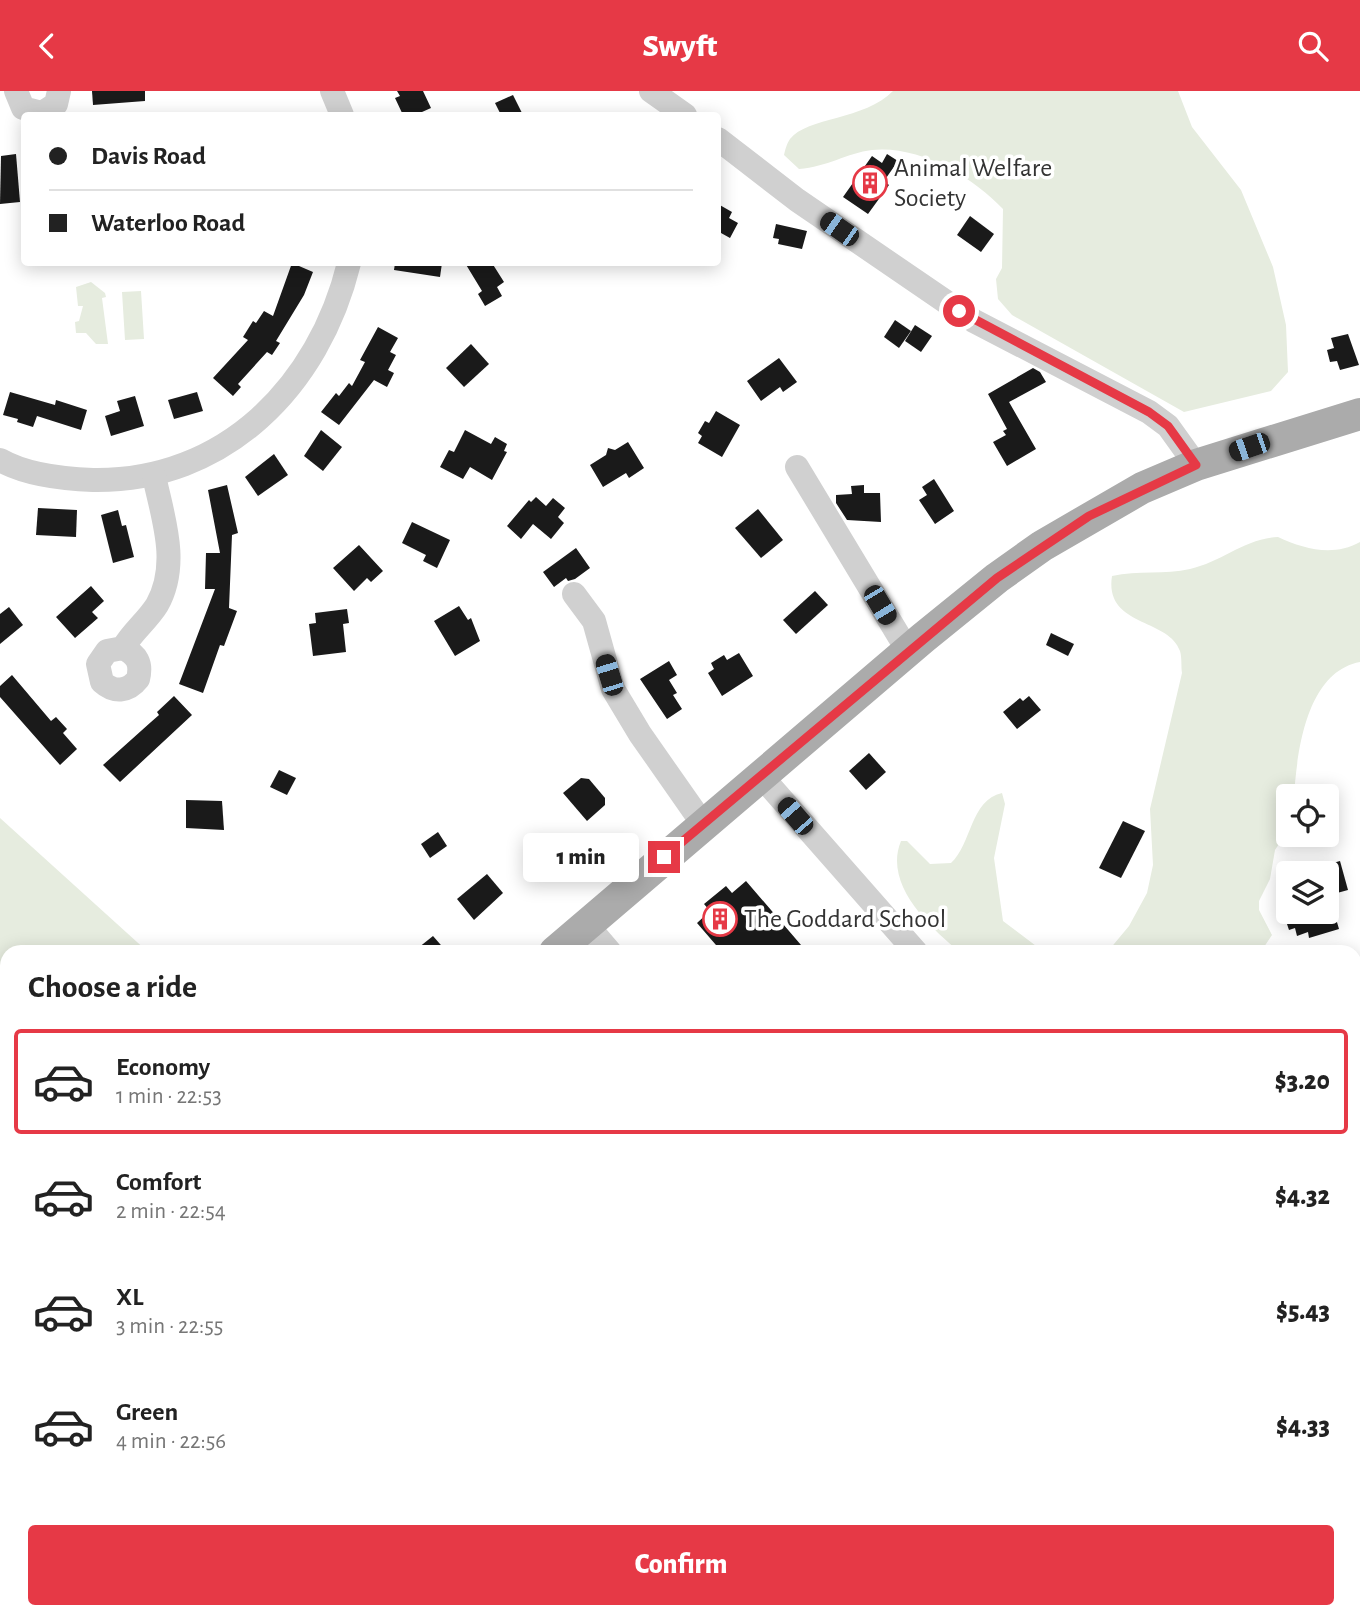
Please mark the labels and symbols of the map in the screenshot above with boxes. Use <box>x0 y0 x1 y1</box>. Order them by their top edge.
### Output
place label: Animal Welfare Society <box>894 155 1052 211</box>
building icon: Animal Welfare Society <box>851 164 889 202</box>
car <box>816 208 863 250</box>
route start <box>943 295 975 327</box>
car <box>1226 430 1273 464</box>
car <box>861 582 900 628</box>
car <box>593 652 626 698</box>
car <box>774 793 817 839</box>
callout: 1 min <box>524 833 640 881</box>
route end <box>648 841 680 873</box>
building icon: The Goddard School <box>701 900 739 938</box>
place label: The Goddard School <box>744 906 946 932</box>

